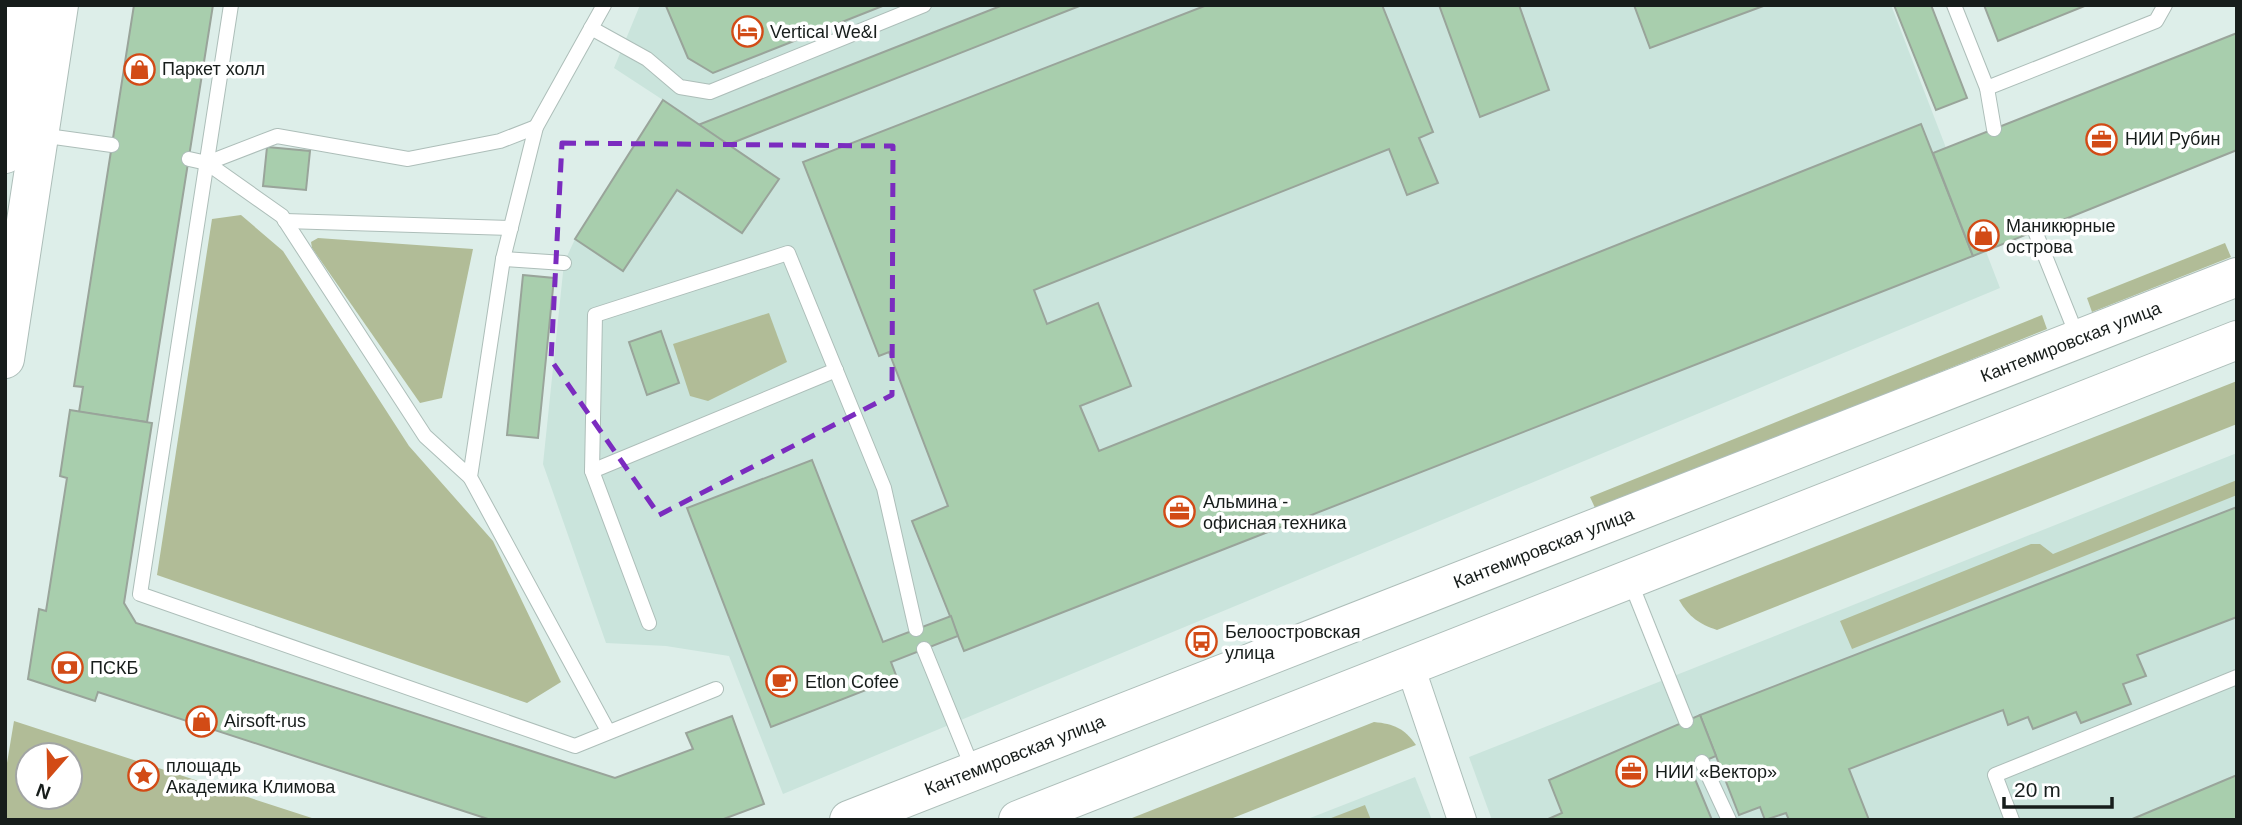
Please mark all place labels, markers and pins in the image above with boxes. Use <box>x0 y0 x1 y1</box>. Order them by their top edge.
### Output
hotel icon: Vertical We&I <box>730 15 764 49</box>
place label: Vertical We&I <box>770 22 878 42</box>
shop icon: Паркет холл <box>122 52 156 86</box>
place label: Паркет холл <box>162 59 265 79</box>
office icon: НИИ Рубин <box>2085 122 2119 156</box>
place label: НИИ Рубин <box>2125 129 2220 149</box>
place label: Маникюрные острова <box>2006 216 2115 257</box>
shop icon: Маникюрные острова <box>1966 219 2000 253</box>
place label: Альмина - офисная техника <box>1203 492 1347 533</box>
office icon: Альмина - офисная техника <box>1163 495 1197 529</box>
place label: Белоостровская улица <box>1225 622 1361 663</box>
bus stop icon: Белоостровская улица <box>1185 625 1219 659</box>
bank icon: ПСКБ <box>50 651 84 685</box>
place label: ПСКБ <box>90 658 138 678</box>
cafe icon: Etlon Cofee <box>765 665 799 699</box>
place label: Etlon Cofee <box>805 672 899 692</box>
shop icon: Airsoft-rus <box>184 704 218 738</box>
place label: Airsoft-rus <box>224 711 306 731</box>
office icon: НИИ «Вектор» <box>1615 755 1649 789</box>
place label: площадь Академика Климова <box>166 756 336 797</box>
place icon: площадь Академика Климова <box>126 759 160 793</box>
place label: НИИ «Вектор» <box>1655 762 1777 782</box>

